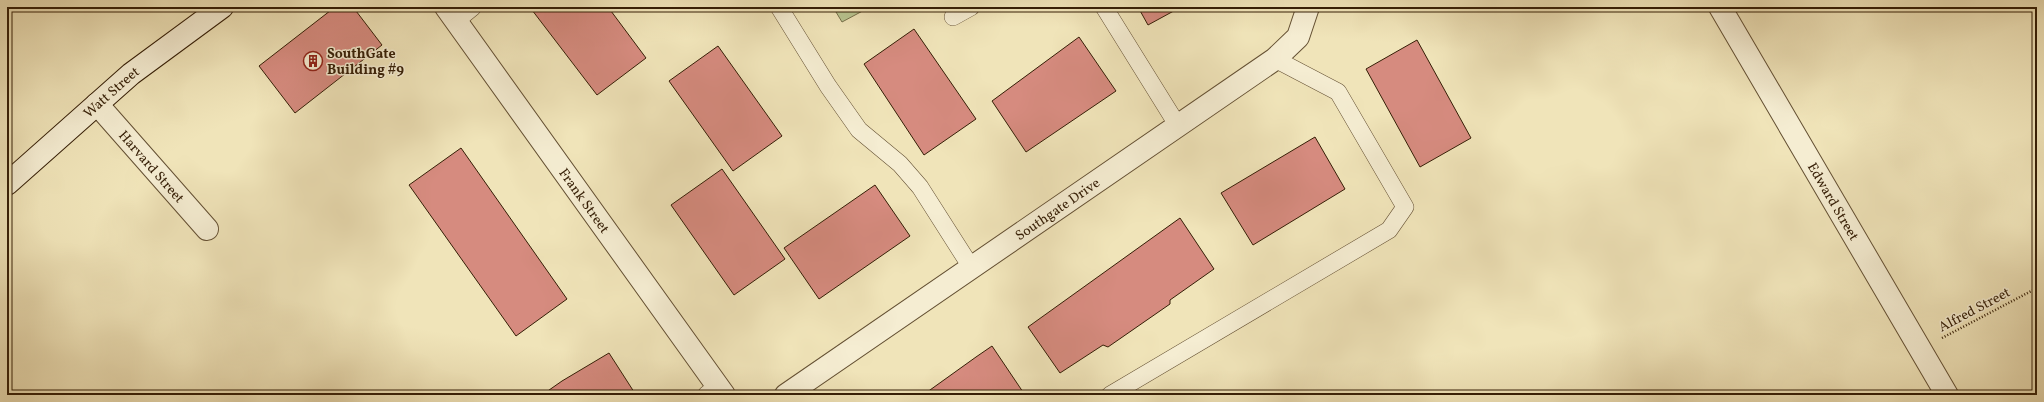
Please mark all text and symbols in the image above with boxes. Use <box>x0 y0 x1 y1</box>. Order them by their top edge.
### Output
place label: SouthGate Building #9 <box>327 45 404 80</box>
building icon: SouthGate Building #9 <box>302 50 324 72</box>
street label: Watt Street <box>80 63 144 123</box>
street label: Harvard Street <box>113 127 188 208</box>
street label: Edward Street <box>1802 159 1863 245</box>
street label: Frank Street <box>554 165 613 238</box>
street label: Southgate Drive <box>1012 174 1104 246</box>
street label: Alfred Street <box>1935 283 2014 337</box>

